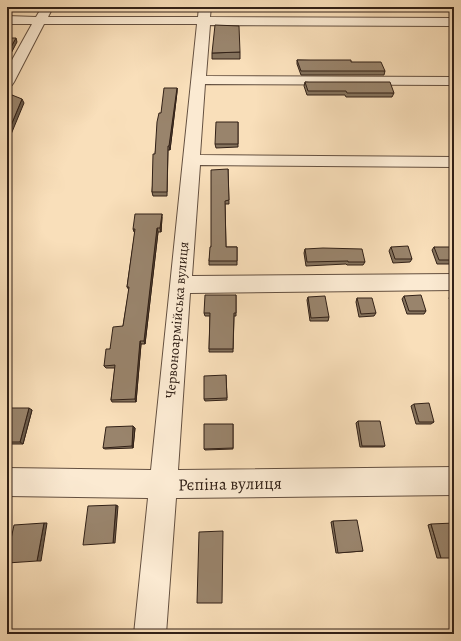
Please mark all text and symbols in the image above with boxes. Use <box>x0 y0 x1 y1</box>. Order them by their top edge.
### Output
street label: Червоноармійська вулиця <box>161 241 193 399</box>
street label: Рєпіна вулиця <box>178 472 282 496</box>

